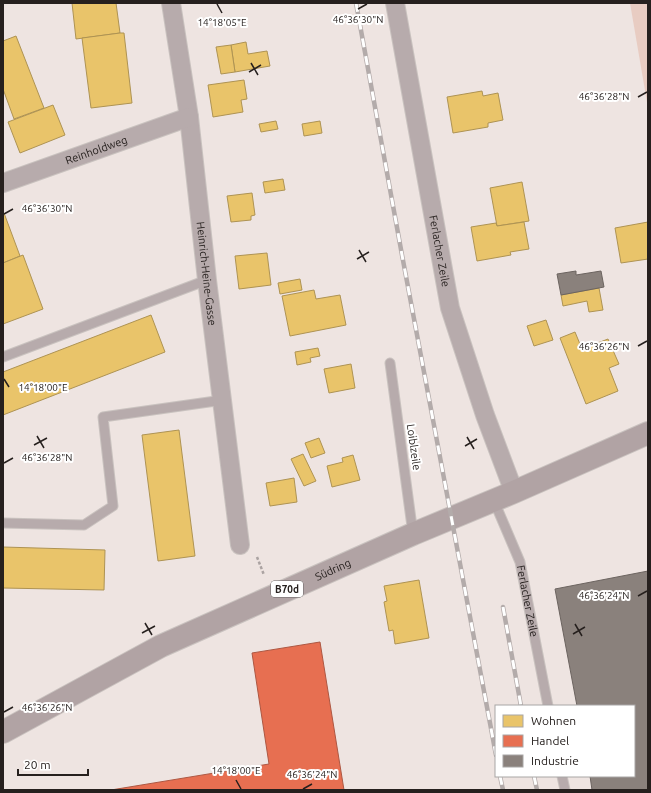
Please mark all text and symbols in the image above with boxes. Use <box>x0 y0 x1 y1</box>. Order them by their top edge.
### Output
text: 46°36'30"N <box>333 14 383 25</box>
text: 14°18'05"E <box>197 17 247 28</box>
text: 46°36'28"N <box>579 91 629 102</box>
street label: Reinholdweg <box>64 133 129 166</box>
text: 46°36'30"N <box>22 203 72 214</box>
street label: Ferlacher Zeile <box>427 214 452 288</box>
street label: Heinrich-Heine-Gasse <box>195 221 219 326</box>
text: 46°36'26"N <box>579 341 629 352</box>
text: 14°18'00"E <box>18 382 68 393</box>
street label: Loiblzeile <box>405 423 423 471</box>
text: 46°36'28"N <box>22 452 72 463</box>
street label: Südring <box>313 556 353 583</box>
street label: Ferlacher Zeile <box>515 564 540 638</box>
road number: B70d <box>271 581 303 597</box>
text: 46°36'24"N <box>579 590 629 601</box>
text: 46°36'26"N <box>22 702 72 713</box>
legend <box>495 705 635 777</box>
text: Wohnen <box>531 714 576 727</box>
text: Handel <box>531 734 569 747</box>
scale bar <box>18 751 88 777</box>
text: Industrie <box>531 754 579 767</box>
text: 20 m <box>24 758 51 771</box>
text: 14°18'00"E <box>211 765 261 776</box>
text: 46°36'24"N <box>287 769 337 780</box>

